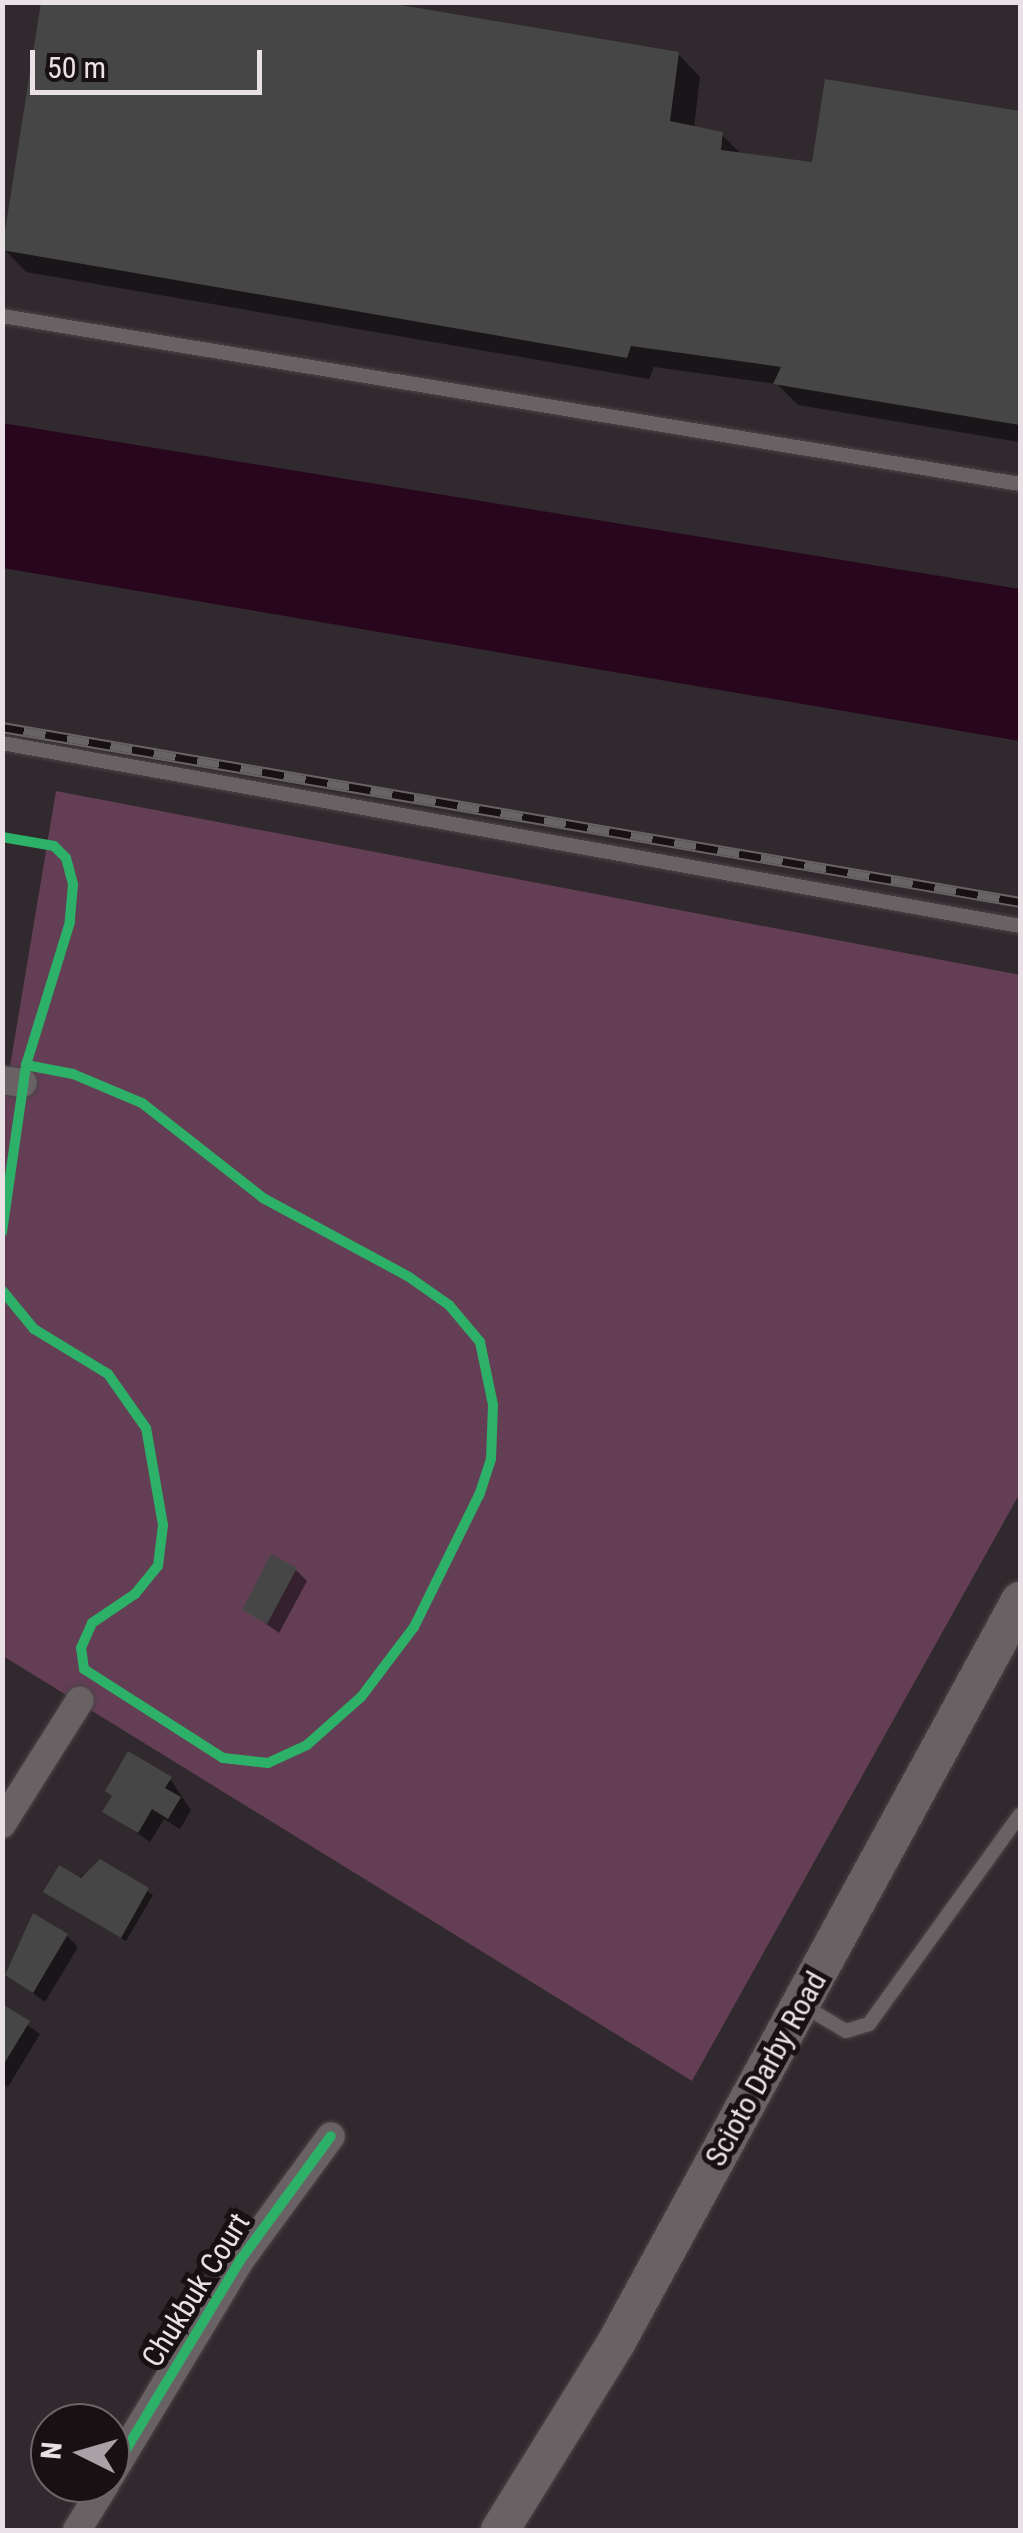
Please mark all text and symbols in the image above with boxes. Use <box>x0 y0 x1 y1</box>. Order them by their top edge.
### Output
scale bar <box>35 30 268 92</box>
text: 50 m <box>47 50 106 85</box>
street label: Scioto Darby Road <box>698 1965 834 2173</box>
street label: Chukbuk Court <box>134 2206 258 2374</box>
north arrow <box>30 2403 130 2503</box>
text: N <box>34 2441 69 2460</box>

